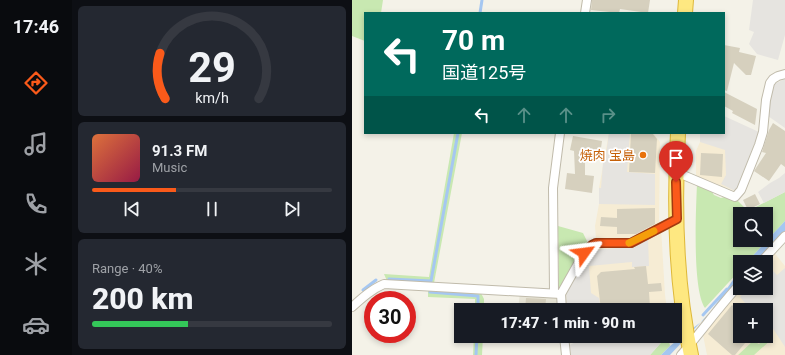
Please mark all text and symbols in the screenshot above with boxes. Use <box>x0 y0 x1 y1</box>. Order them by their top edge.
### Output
text: 17:46 <box>13 16 59 37</box>
text: 70 m <box>442 24 505 57</box>
icon: left <box>376 28 428 80</box>
text: 29 <box>188 43 236 92</box>
text: 国道125号 <box>442 62 526 83</box>
icon: directions <box>22 69 50 97</box>
text: km/h <box>195 90 229 106</box>
icon: left <box>471 104 493 126</box>
icon: ahead <box>513 104 535 126</box>
icon: ahead <box>555 104 577 126</box>
icon: right <box>597 104 619 126</box>
icon: music <box>22 130 50 158</box>
pin <box>659 141 693 182</box>
text: 91.3 FM <box>152 142 207 160</box>
icon: arrive <box>665 147 687 169</box>
place label: 焼肉 宝島 <box>580 148 635 163</box>
marker: 焼肉 宝島 <box>638 150 648 160</box>
text: Music <box>152 160 187 175</box>
icon: phone <box>22 190 50 218</box>
icon: previous <box>121 198 143 220</box>
icon: pause <box>201 198 223 220</box>
icon: next <box>281 198 303 220</box>
map controls <box>733 207 773 343</box>
button: search <box>733 207 773 247</box>
position arrow <box>563 232 605 274</box>
icon: climate <box>22 250 50 278</box>
button: layers <box>733 255 773 295</box>
text: Range · 40% <box>92 261 162 276</box>
text: 200 km <box>92 281 194 316</box>
speed limit sign: 30 <box>364 291 416 343</box>
button: + <box>733 303 773 343</box>
icon: car <box>22 311 50 339</box>
text: 17:47 · 1 min · 90 m <box>500 314 636 332</box>

